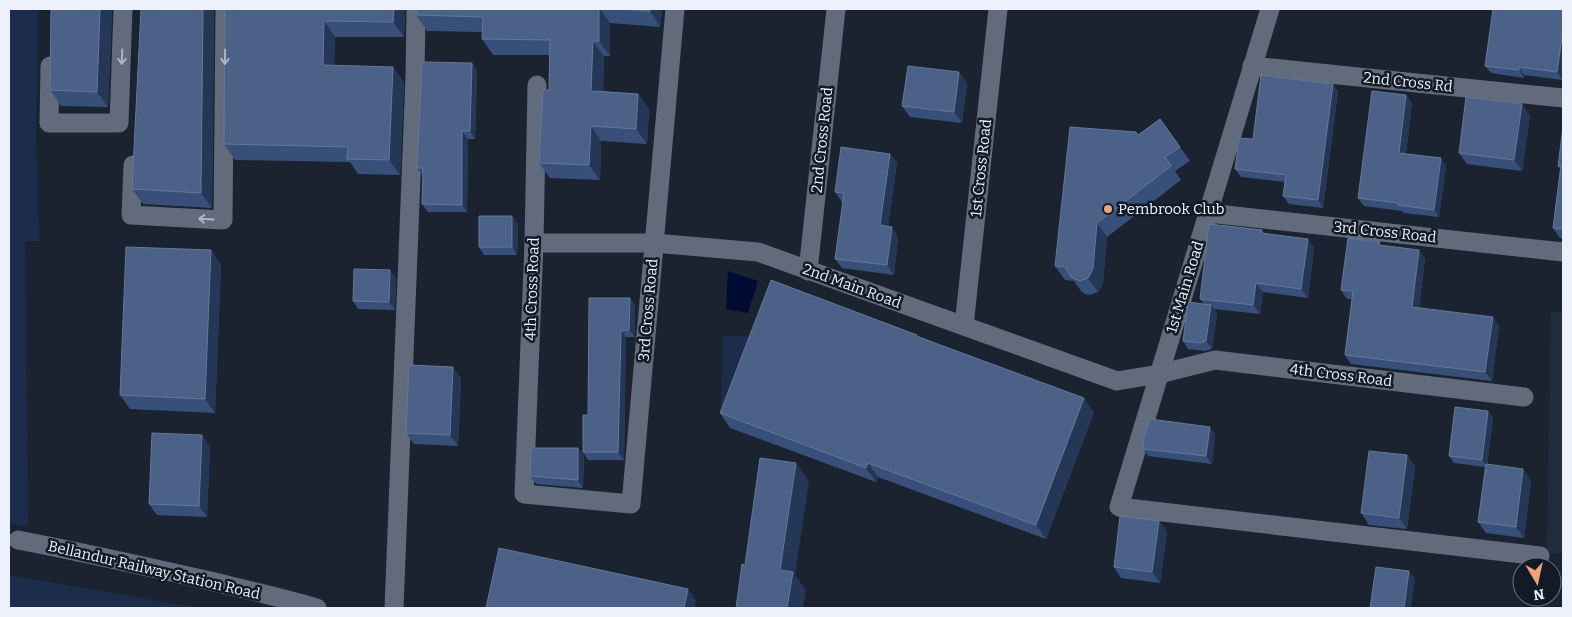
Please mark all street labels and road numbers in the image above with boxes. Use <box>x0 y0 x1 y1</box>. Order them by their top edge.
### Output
street label: 2nd Cross Rd <box>1363 68 1454 96</box>
street label: 2nd Cross Road <box>807 86 837 194</box>
street label: 1st Cross Road <box>967 118 995 218</box>
street label: 3rd Cross Road <box>1333 218 1437 246</box>
street label: 4th Cross Road <box>521 237 543 341</box>
street label: 1st Main Road <box>1162 239 1208 335</box>
street label: 3rd Cross Road <box>635 258 661 362</box>
street label: 2nd Main Road <box>800 260 904 312</box>
street label: 4th Cross Road <box>1289 360 1393 390</box>
street label: Bellandur Railway Station Road <box>46 537 262 603</box>

